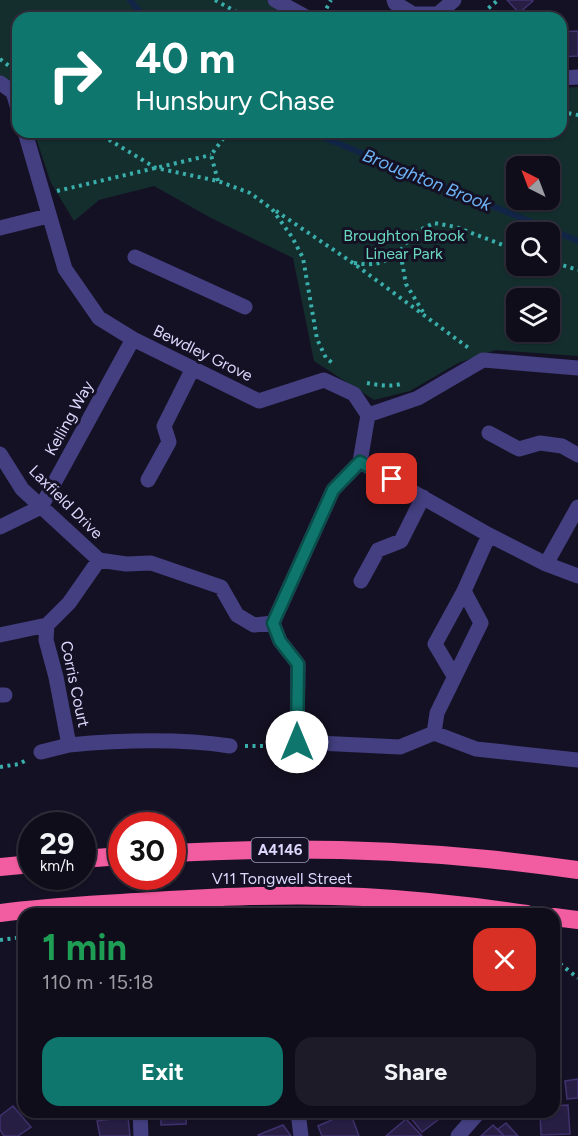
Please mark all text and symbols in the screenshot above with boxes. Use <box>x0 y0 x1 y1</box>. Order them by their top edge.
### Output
text: 40 m <box>135 33 235 84</box>
icon: right <box>36 36 114 114</box>
text: Hunsbury Chase <box>135 84 335 117</box>
water label: Broughton Brook <box>359 144 496 216</box>
north arrow <box>506 156 560 210</box>
map controls <box>506 156 560 342</box>
button: search <box>506 222 560 276</box>
park label: Broughton Brook Linear Park <box>343 226 465 263</box>
button: layers <box>506 288 560 342</box>
street label: Bewdley Grove <box>150 321 256 385</box>
street label: Kelling Way <box>41 377 98 459</box>
pin <box>366 453 417 504</box>
street label: Laxfield Drive <box>25 461 107 543</box>
icon: arrive <box>375 462 408 495</box>
street label: Corris Court <box>57 639 93 729</box>
position arrow <box>265 710 329 774</box>
speed limit sign: 30 <box>108 812 186 890</box>
text: 29 <box>40 825 74 862</box>
road number: A4146 <box>252 838 308 862</box>
text: km/h <box>40 857 74 875</box>
street label: V11 Tongwell Street <box>212 869 352 888</box>
text: 1 min <box>42 926 127 969</box>
button: close <box>473 928 536 991</box>
text: 110 m · 15:18 <box>42 970 154 994</box>
button: Exit <box>42 1037 283 1106</box>
button: Share <box>295 1037 536 1106</box>

